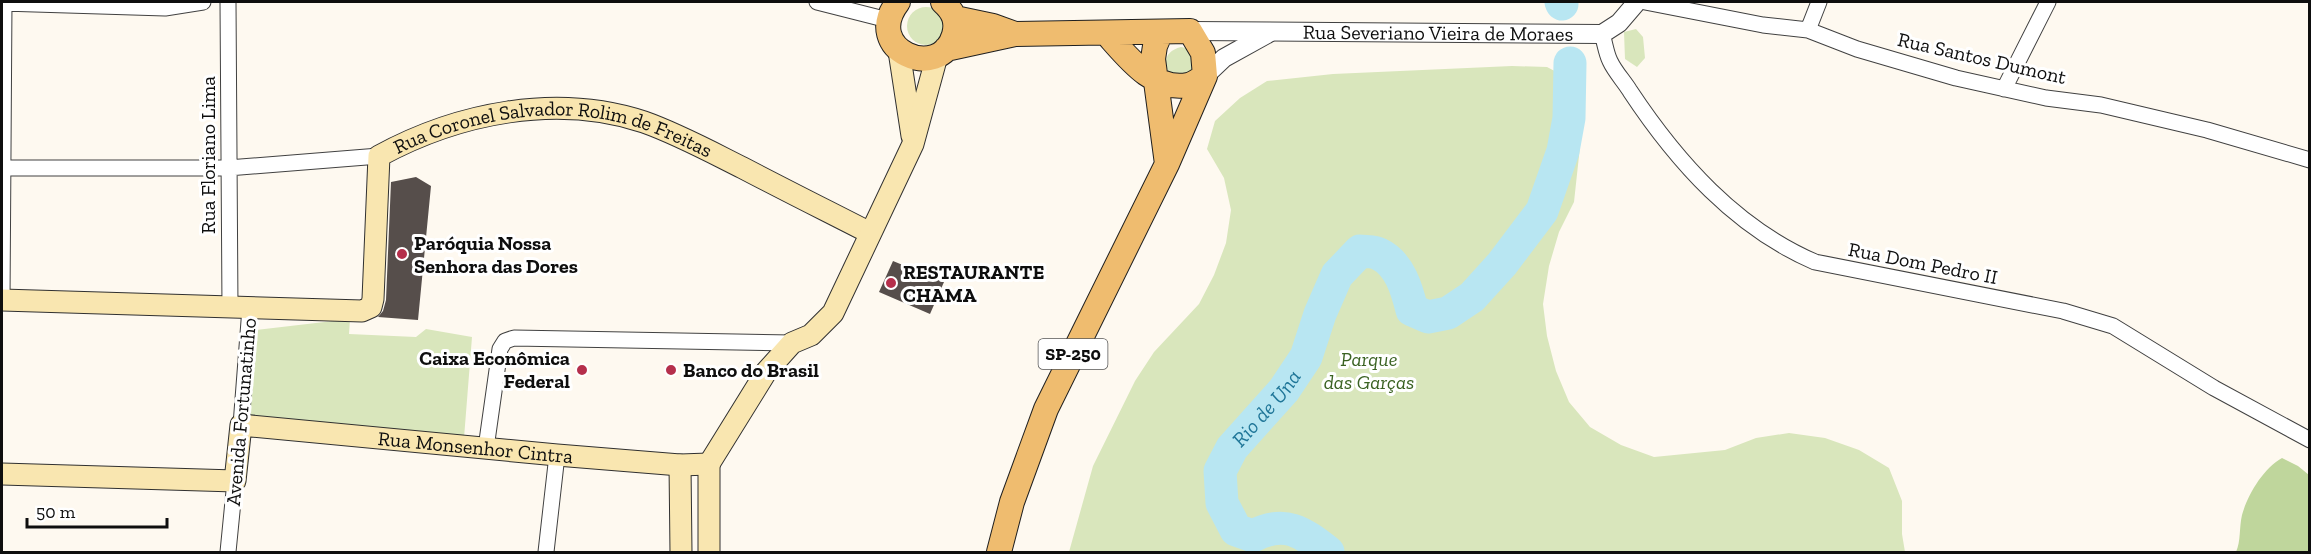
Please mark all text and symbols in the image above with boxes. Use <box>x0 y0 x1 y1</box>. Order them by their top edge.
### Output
street label: Rua Severiano Vieira de Moraes <box>1303 20 1573 46</box>
street label: Rua Santos Dumont <box>1895 27 2069 89</box>
street label: Rua Floriano Lima <box>196 76 220 234</box>
text: Rua Coronel Salvador Rolim de Freitas <box>389 96 716 162</box>
street label: Rua Coronel Salvador Rolim de Freitas <box>387 139 717 169</box>
place label: Paróquia Nossa Senhora das Dores <box>414 231 578 278</box>
street label: Rua Dom Pedro II <box>1846 237 2000 289</box>
marker: Paróquia Nossa Senhora das Dores <box>395 247 409 261</box>
place label: RESTAURANTE CHAMA <box>903 260 1044 307</box>
marker: RESTAURANTE CHAMA <box>884 276 898 290</box>
street label: Avenida Fortunatinho <box>221 317 261 507</box>
road number: SP-250 <box>1038 339 1108 369</box>
place label: Caixa Econômica Federal <box>419 346 570 393</box>
park label: Parque das Garças <box>1324 347 1414 394</box>
place label: Banco do Brasil <box>683 358 819 382</box>
marker: Caixa Econômica Federal <box>575 363 589 377</box>
marker: Banco do Brasil <box>664 363 678 377</box>
water label: Rio de Una <box>1226 365 1306 451</box>
street label: Rua Monsenhor Cintra <box>377 426 574 468</box>
scale bar <box>27 491 166 529</box>
text: 50 m <box>36 501 76 523</box>

